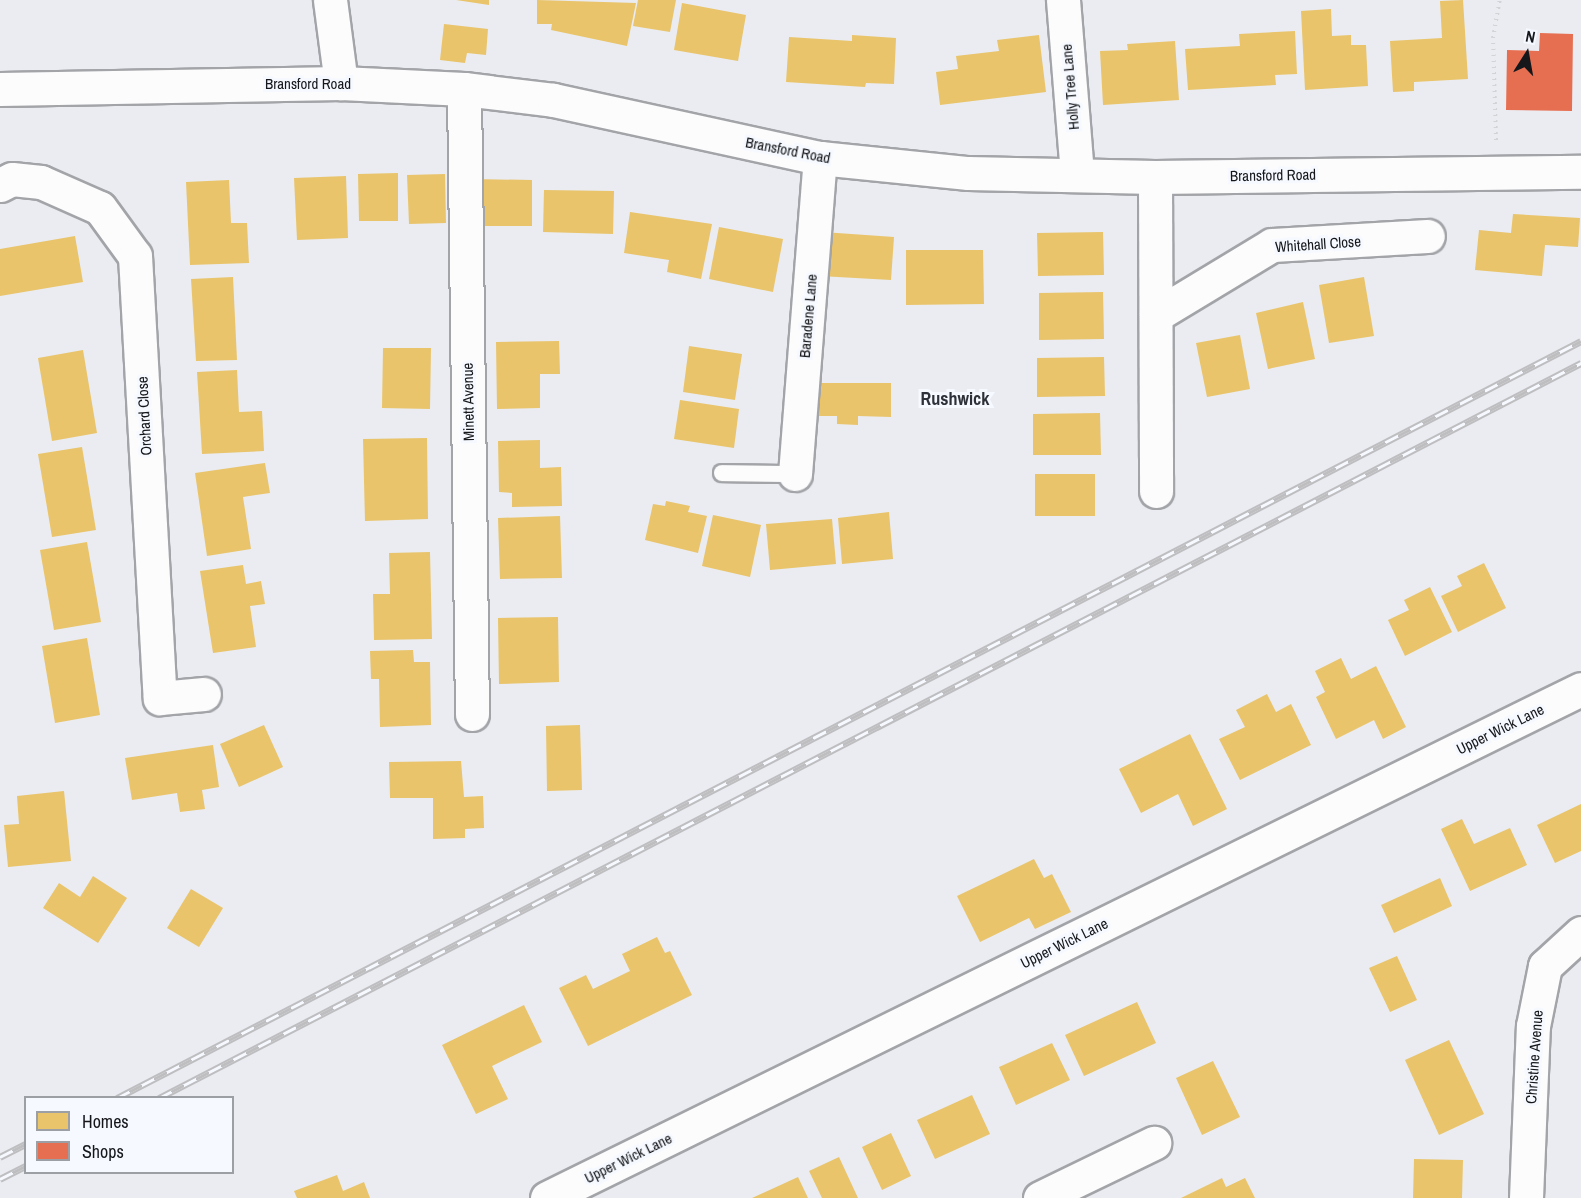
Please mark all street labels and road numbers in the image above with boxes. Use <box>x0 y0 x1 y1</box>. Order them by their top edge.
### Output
street label: Holly Tree Lane <box>1057 43 1083 131</box>
street label: Bransford Road <box>265 75 351 93</box>
street label: Bransford Road <box>744 133 832 167</box>
street label: Bransford Road <box>1230 165 1316 185</box>
street label: Whitehall Close <box>1274 232 1362 256</box>
street label: Baradene Lane <box>795 273 821 359</box>
street label: Minett Avenue <box>458 362 478 442</box>
street label: Orchard Close <box>133 376 155 456</box>
street label: Upper Wick Lane <box>1453 700 1547 758</box>
street label: Upper Wick Lane <box>1017 914 1111 972</box>
street label: Christine Avenue <box>1522 1009 1546 1105</box>
street label: Upper Wick Lane <box>581 1129 675 1187</box>

